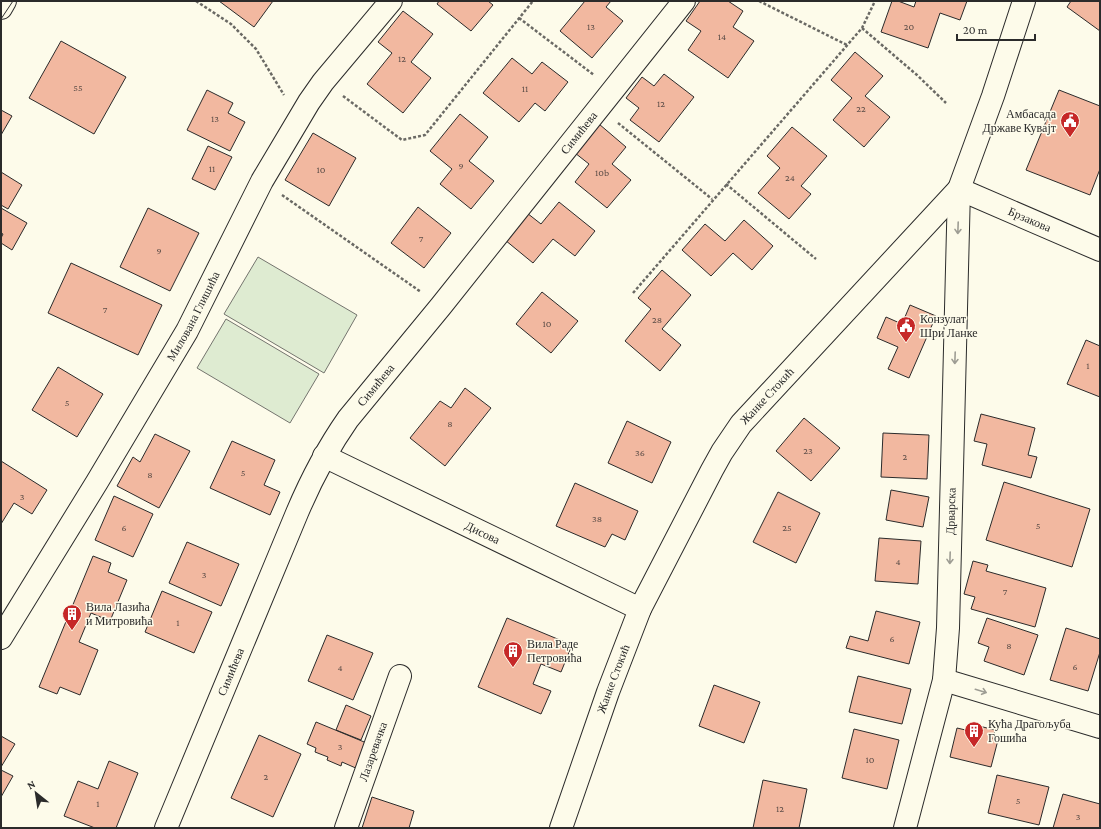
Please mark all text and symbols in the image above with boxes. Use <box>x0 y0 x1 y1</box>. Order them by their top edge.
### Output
scale bar <box>957 16 1035 42</box>
house number: 13 <box>587 21 595 32</box>
house number: 20 <box>904 21 915 32</box>
text: 20 m <box>963 23 988 37</box>
house number: 14 <box>718 31 726 42</box>
house number: 12 <box>398 53 406 64</box>
house number: 55 <box>73 82 83 93</box>
house number: 11 <box>522 83 528 94</box>
house number: 12 <box>657 98 665 109</box>
house number: 22 <box>856 103 866 114</box>
place label: Амбасада Државе Кувајт <box>983 107 1057 135</box>
street label: Симићева <box>558 108 601 157</box>
public building icon: Амбасада Државе Кувајт <box>1059 110 1081 138</box>
house number: 13 <box>211 113 219 124</box>
house number: 9 <box>458 160 464 171</box>
house number: 11 <box>209 163 215 174</box>
house number: 10 <box>317 164 326 175</box>
house number: 10b <box>595 167 609 178</box>
house number: 24 <box>785 172 795 183</box>
street label: Брзакова <box>1006 204 1054 235</box>
one-way arrow <box>955 221 962 234</box>
house number: 7 <box>419 233 424 244</box>
house number: 9 <box>156 245 162 256</box>
street label: Милована Глишића <box>164 268 223 363</box>
house number: 7 <box>103 304 108 315</box>
place label: Конзулат Шри Ланке <box>920 312 978 340</box>
house number: 28 <box>652 314 662 325</box>
public building icon: Конзулат Шри Ланке <box>895 315 917 343</box>
house number: 10 <box>543 318 552 329</box>
one-way arrow <box>951 351 959 364</box>
house number: 1 <box>1086 360 1090 371</box>
street label: Симићева <box>354 361 398 409</box>
street label: Жанке Стокић <box>737 365 797 427</box>
house number: 5 <box>65 397 70 408</box>
house number: 8 <box>447 418 453 429</box>
house number: 23 <box>803 445 813 456</box>
house number: 36 <box>635 447 645 458</box>
house number: 2 <box>903 451 908 462</box>
house number: 5 <box>241 467 246 478</box>
house number: 8 <box>147 469 153 480</box>
street label: Дрварска <box>943 487 959 535</box>
house number: 3 <box>20 491 25 502</box>
house number: 38 <box>592 513 602 524</box>
street label: Дисова <box>463 518 503 547</box>
house number: 5 <box>1036 520 1041 531</box>
house number: 6 <box>121 522 127 533</box>
house number: 25 <box>782 522 792 533</box>
one-way arrow <box>946 551 954 564</box>
house number: 4 <box>895 556 901 567</box>
house number: 3 <box>202 569 207 580</box>
house number: 7 <box>1003 586 1008 597</box>
place label: Вила Лазића и Митровића <box>86 600 153 628</box>
building icon: Вила Лазића и Митровића <box>61 603 83 631</box>
house number: 1 <box>176 617 180 628</box>
house number: 6 <box>889 633 895 644</box>
place label: Вила Раде Петровића <box>527 637 582 665</box>
building icon: Вила Раде Петровића <box>502 640 524 668</box>
house number: 8 <box>1006 640 1012 651</box>
street label: Жанке Стокић <box>594 642 633 715</box>
street label: Симићева <box>215 645 247 698</box>
house number: 6 <box>1072 661 1078 672</box>
house number: 4 <box>337 662 343 673</box>
one-way arrow <box>974 688 987 695</box>
place label: Кућа Драгољуба Гошића <box>988 717 1071 745</box>
street label: Лазаревачка <box>356 719 390 783</box>
building icon: Кућа Драгољуба Гошића <box>963 720 985 748</box>
house number: 3 <box>338 741 343 752</box>
house number: 10 <box>866 754 875 765</box>
house number: 2 <box>264 771 269 782</box>
north arrow <box>16 773 56 813</box>
text: N <box>25 777 38 791</box>
house number: 5 <box>1016 795 1021 806</box>
house number: 1 <box>96 798 100 809</box>
house number: 12 <box>776 803 784 814</box>
house number: 3 <box>1076 811 1081 822</box>

